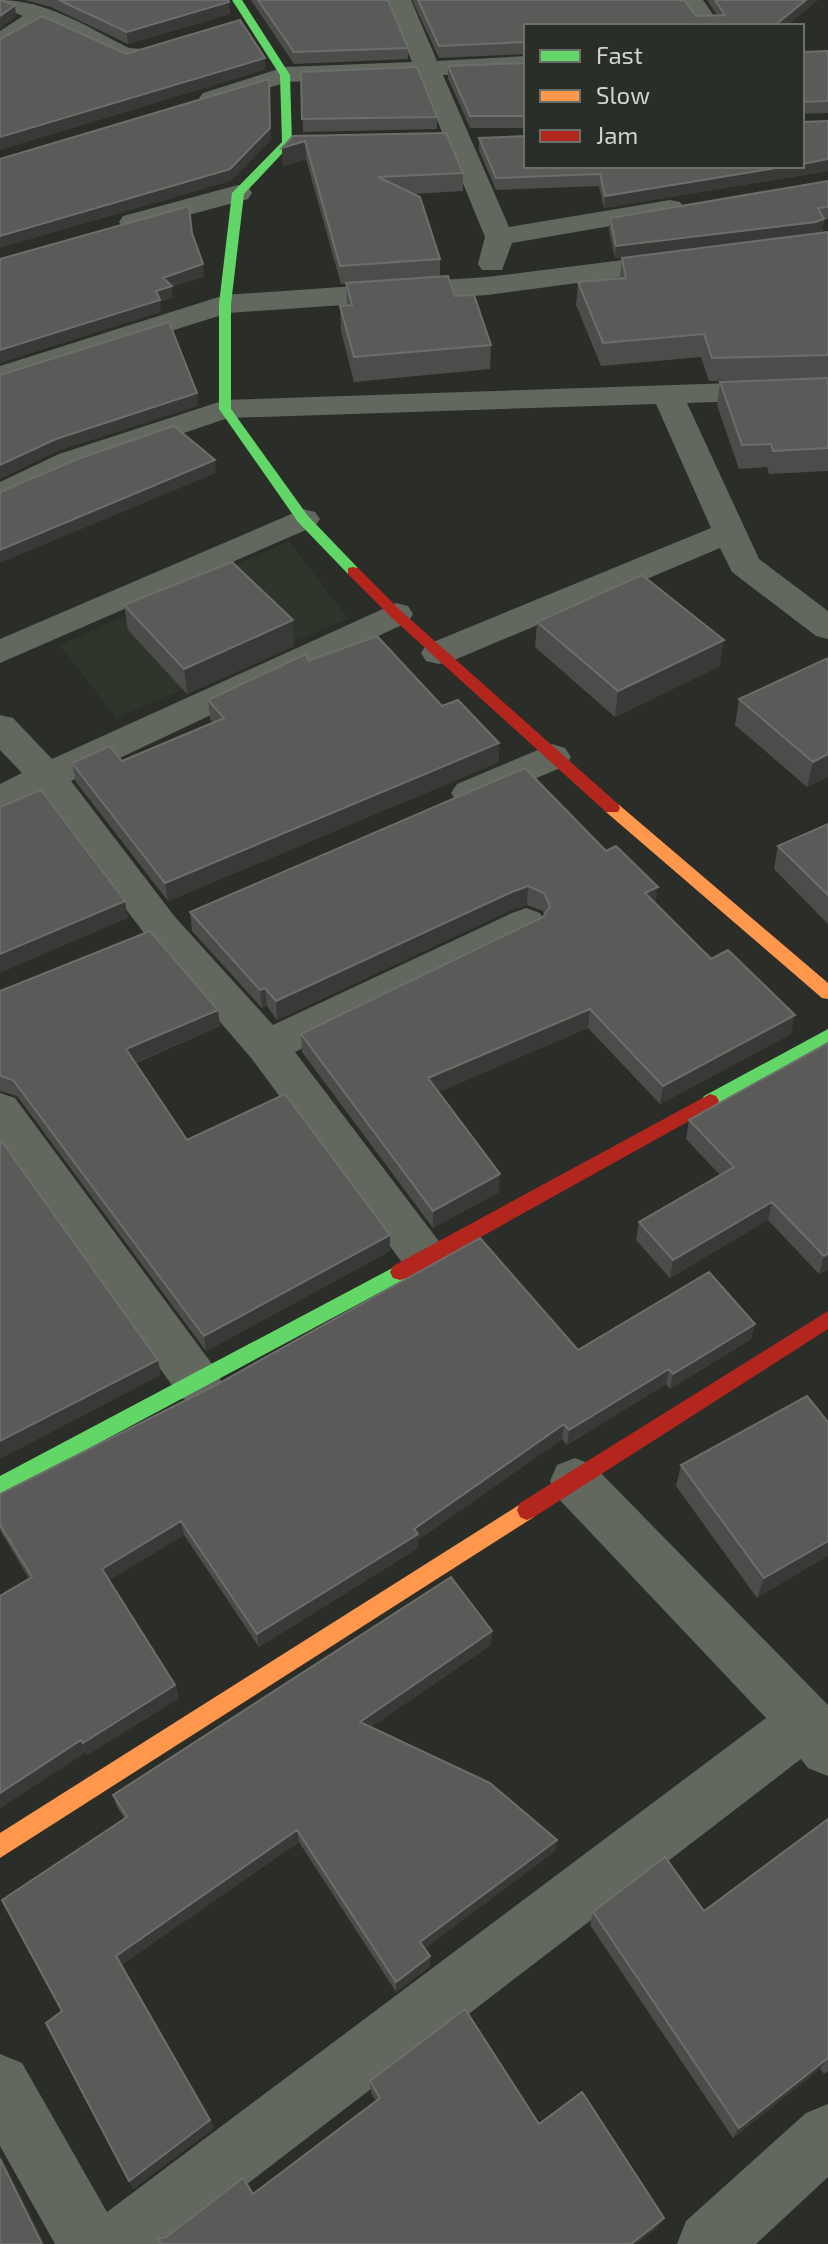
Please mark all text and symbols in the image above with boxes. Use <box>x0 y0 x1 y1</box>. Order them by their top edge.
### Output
legend <box>524 24 804 168</box>
text: Fast <box>596 40 643 69</box>
text: Slow <box>596 80 650 109</box>
text: Jam <box>596 120 638 149</box>

